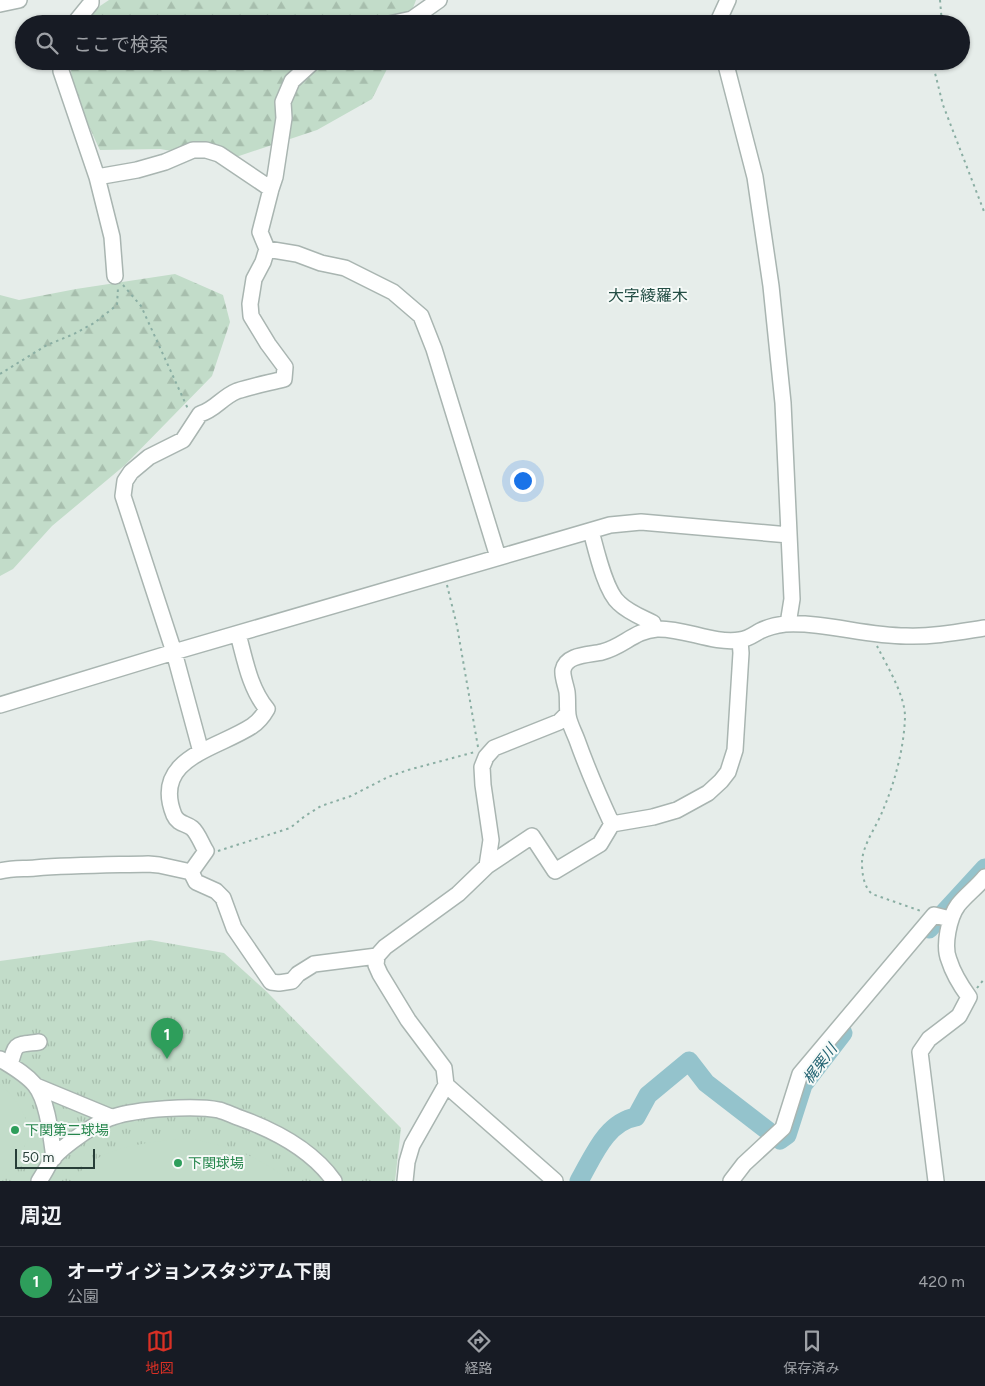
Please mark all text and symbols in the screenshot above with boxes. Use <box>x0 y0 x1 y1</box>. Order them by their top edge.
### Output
search box <box>15 15 970 70</box>
icon: search <box>33 29 61 57</box>
text: ここで検索 <box>73 33 168 56</box>
district label: 大字綾羅木 <box>608 286 688 305</box>
your location <box>510 468 536 494</box>
pin: 1 <box>151 1018 183 1059</box>
water label: 梶栗川 <box>799 1039 842 1087</box>
place label: 下関第二球場 <box>25 1122 109 1139</box>
marker: 下関第二球場 <box>9 1124 21 1136</box>
scale bar <box>15 1146 95 1169</box>
text: 50 m <box>22 1149 54 1166</box>
place label: 下関球場 <box>188 1155 244 1172</box>
marker: 下関球場 <box>172 1157 184 1169</box>
text: 周辺 <box>20 1203 62 1228</box>
text: オーヴィジョンスタジアム下関 <box>67 1260 331 1283</box>
text: 1 <box>33 1272 39 1291</box>
text: 420 m <box>918 1272 965 1291</box>
text: 公園 <box>67 1287 99 1306</box>
tab: 地図 <box>146 1327 174 1377</box>
tab: 経路 <box>465 1327 493 1377</box>
tab: 保存済み <box>784 1327 840 1377</box>

